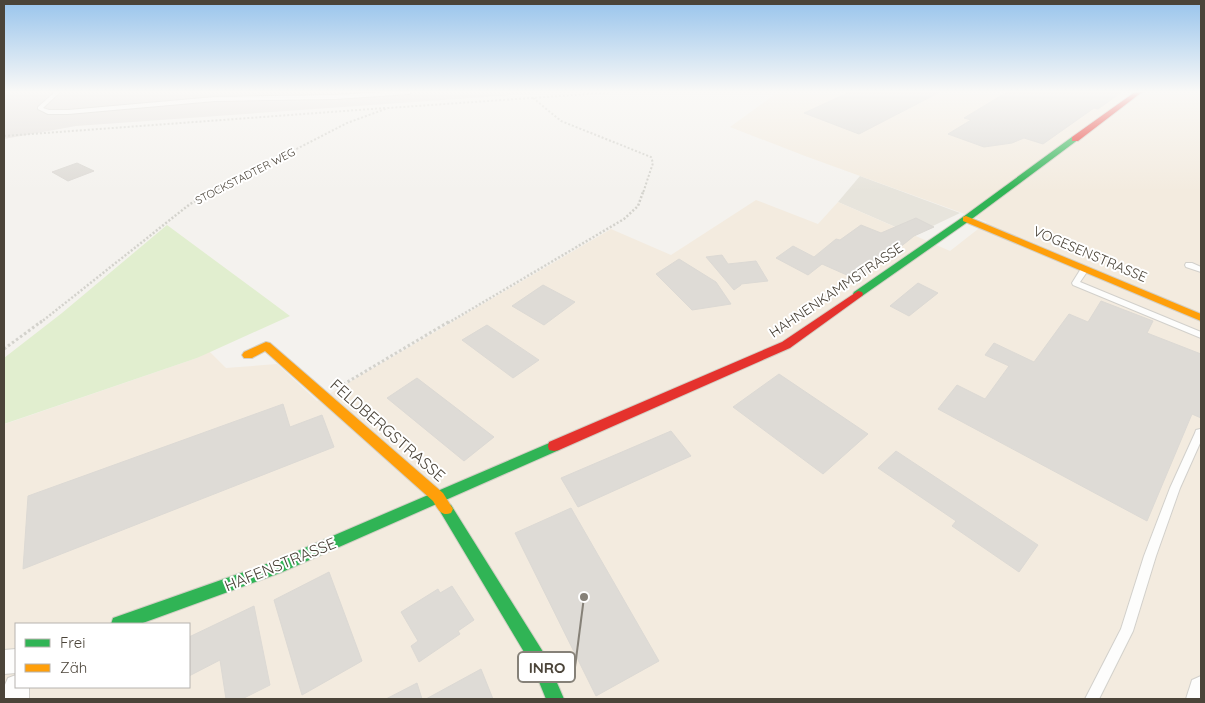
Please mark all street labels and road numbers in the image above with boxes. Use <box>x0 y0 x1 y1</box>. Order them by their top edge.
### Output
street label: STOCKSTADTER WEG <box>193 145 297 207</box>
street label: VOGESENSTRASSE <box>1030 222 1150 286</box>
street label: HAHNENKAMMSTRASSE <box>766 238 906 342</box>
street label: FELDBERGSTRASSE <box>326 375 450 485</box>
street label: HAFENSTRASSE <box>221 533 339 595</box>

